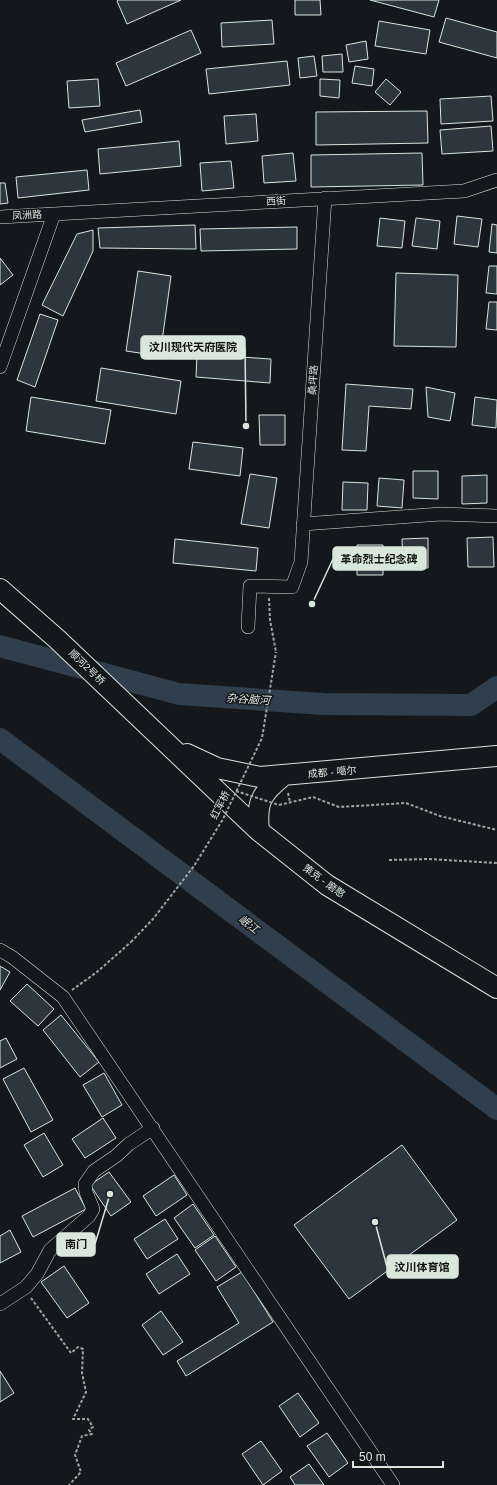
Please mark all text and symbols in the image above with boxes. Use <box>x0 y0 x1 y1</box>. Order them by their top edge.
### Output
street label: 西街 <box>266 195 286 207</box>
street label: 凤洲路 <box>12 209 42 221</box>
callout: 汶川现代天府医院 <box>141 336 245 359</box>
text: 汶川现代天府医院 <box>149 341 237 353</box>
street label: 桑坪路 <box>306 365 320 395</box>
callout: 革命烈士纪念碑 <box>333 547 426 570</box>
text: 革命烈士纪念碑 <box>341 553 418 565</box>
street label: 顺河2号桥 <box>67 647 107 687</box>
water label: 杂谷脑河 <box>226 691 272 707</box>
street label: 成都 - 噶尔 <box>307 764 357 780</box>
street label: 红军桥 <box>208 789 232 821</box>
street label: 策克 - 磨憨 <box>300 862 347 900</box>
water label: 岷江 <box>237 913 262 936</box>
callout: 南门 <box>57 1233 95 1256</box>
text: 南门 <box>65 1238 87 1250</box>
callout: 汶川体育馆 <box>387 1255 458 1278</box>
text: 汶川体育馆 <box>395 1261 450 1273</box>
scale bar <box>353 1443 443 1469</box>
text: 50 m <box>359 1450 386 1464</box>

